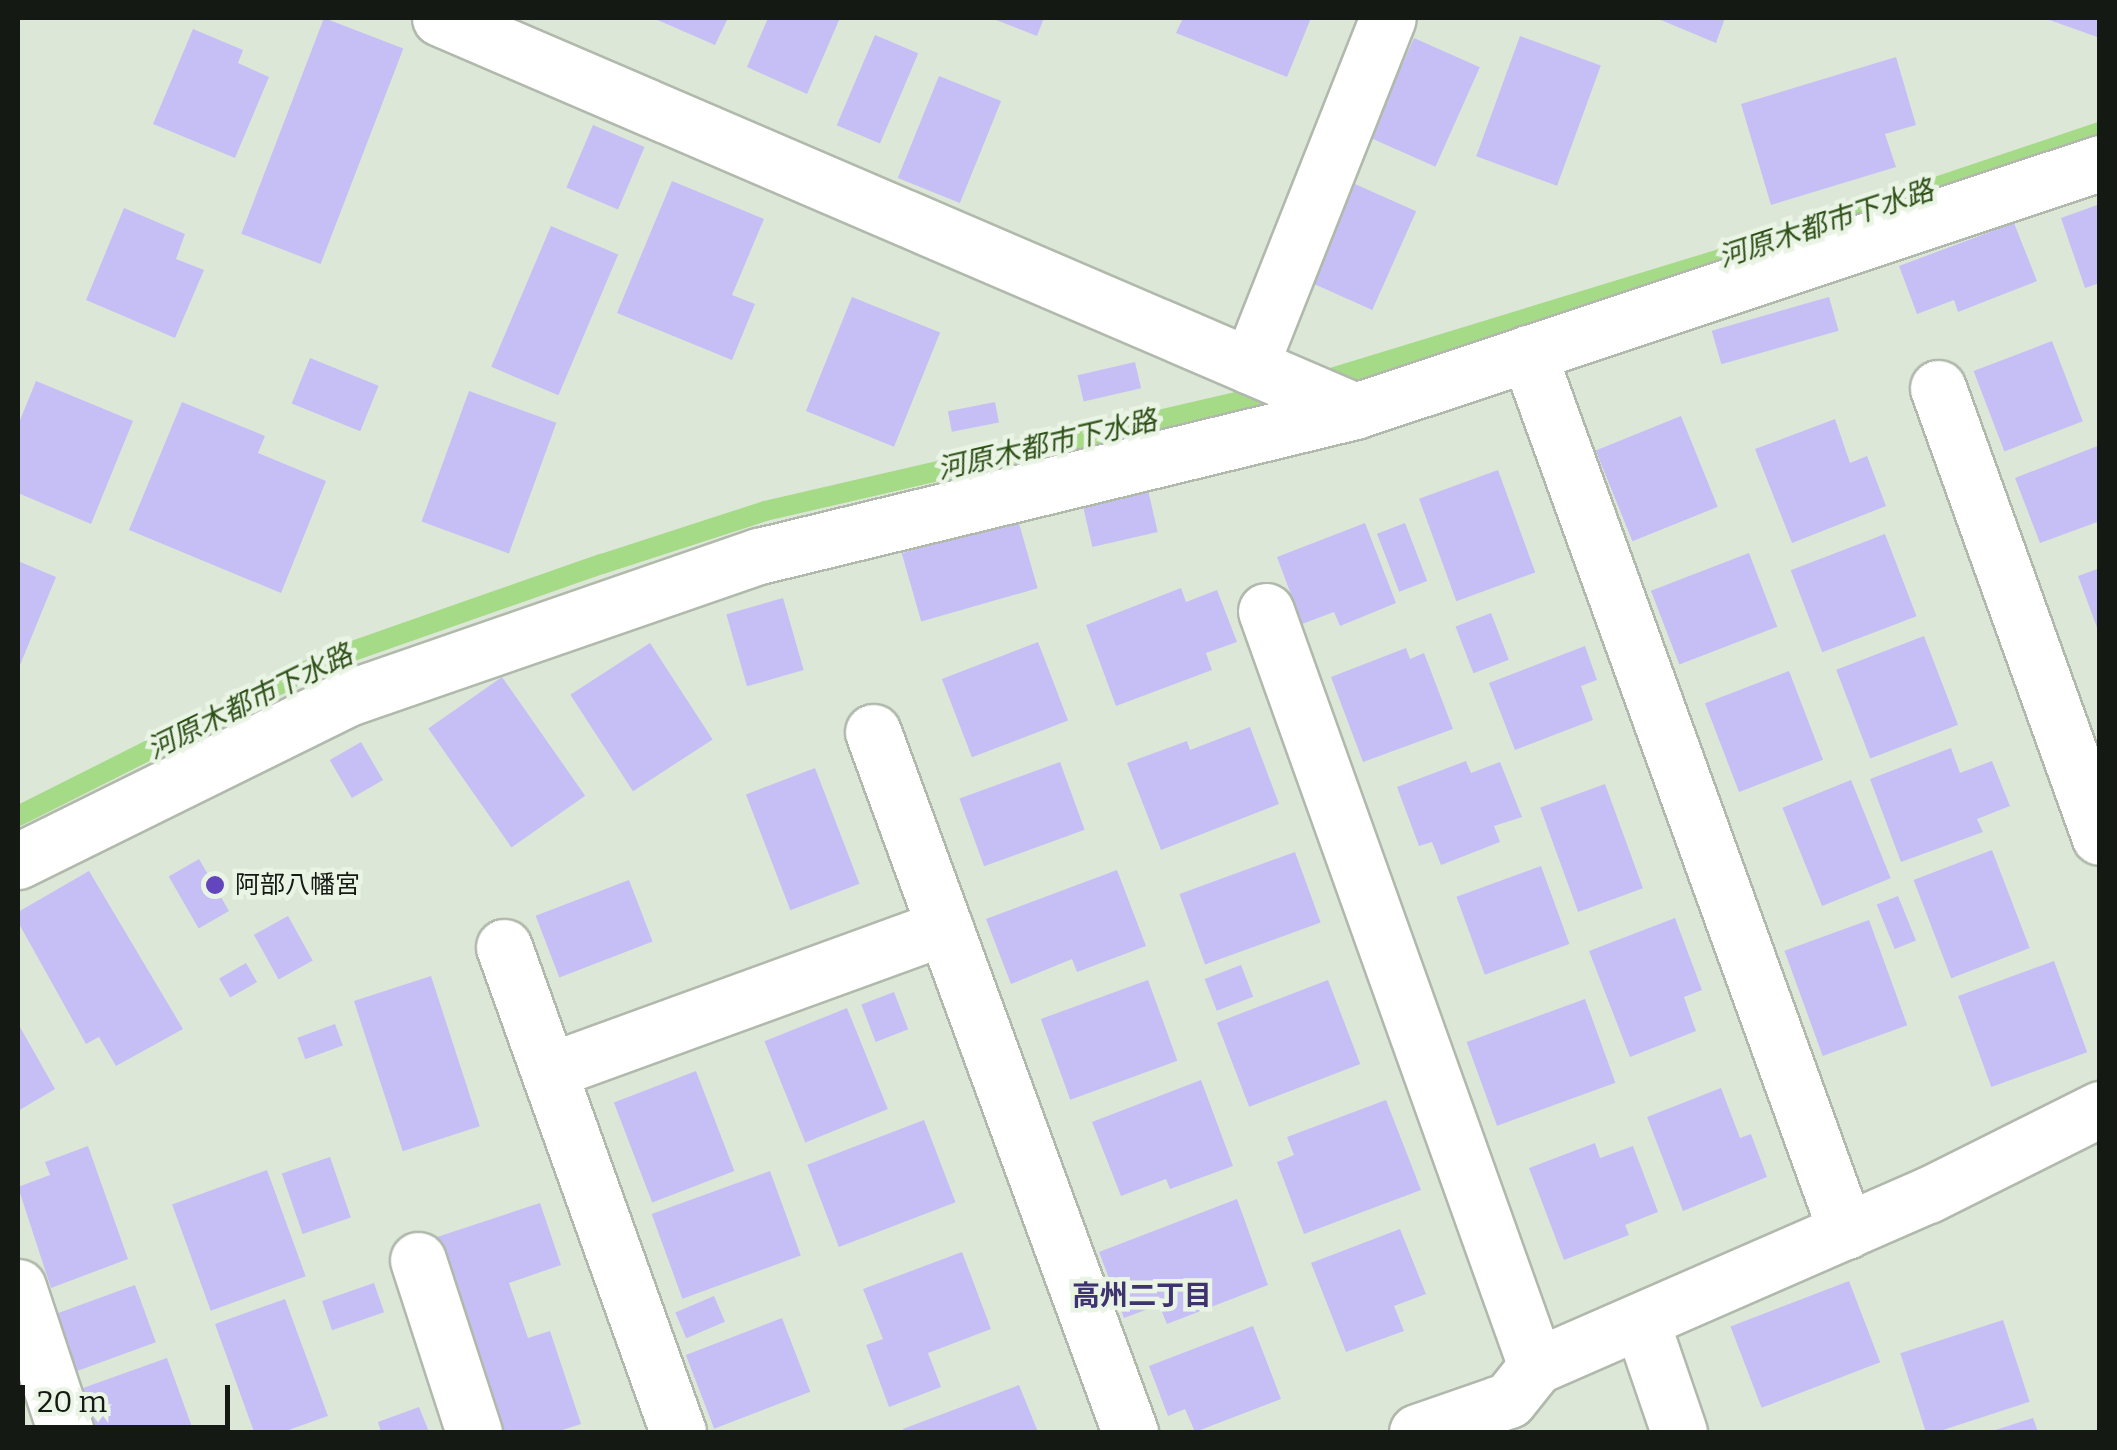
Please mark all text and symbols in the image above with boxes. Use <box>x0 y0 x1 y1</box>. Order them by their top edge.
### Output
water label: 河原木都市下水路 <box>1714 173 1938 275</box>
water label: 河原木都市下水路 <box>934 403 1160 487</box>
water label: 河原木都市下水路 <box>142 638 358 766</box>
place label: 阿部八幡宮 <box>235 870 360 900</box>
marker: 阿部八幡宮 <box>204 874 226 896</box>
district label: 高州二丁目 <box>1072 1279 1212 1313</box>
scale bar <box>25 1365 235 1427</box>
text: 20 m <box>37 1384 107 1420</box>

